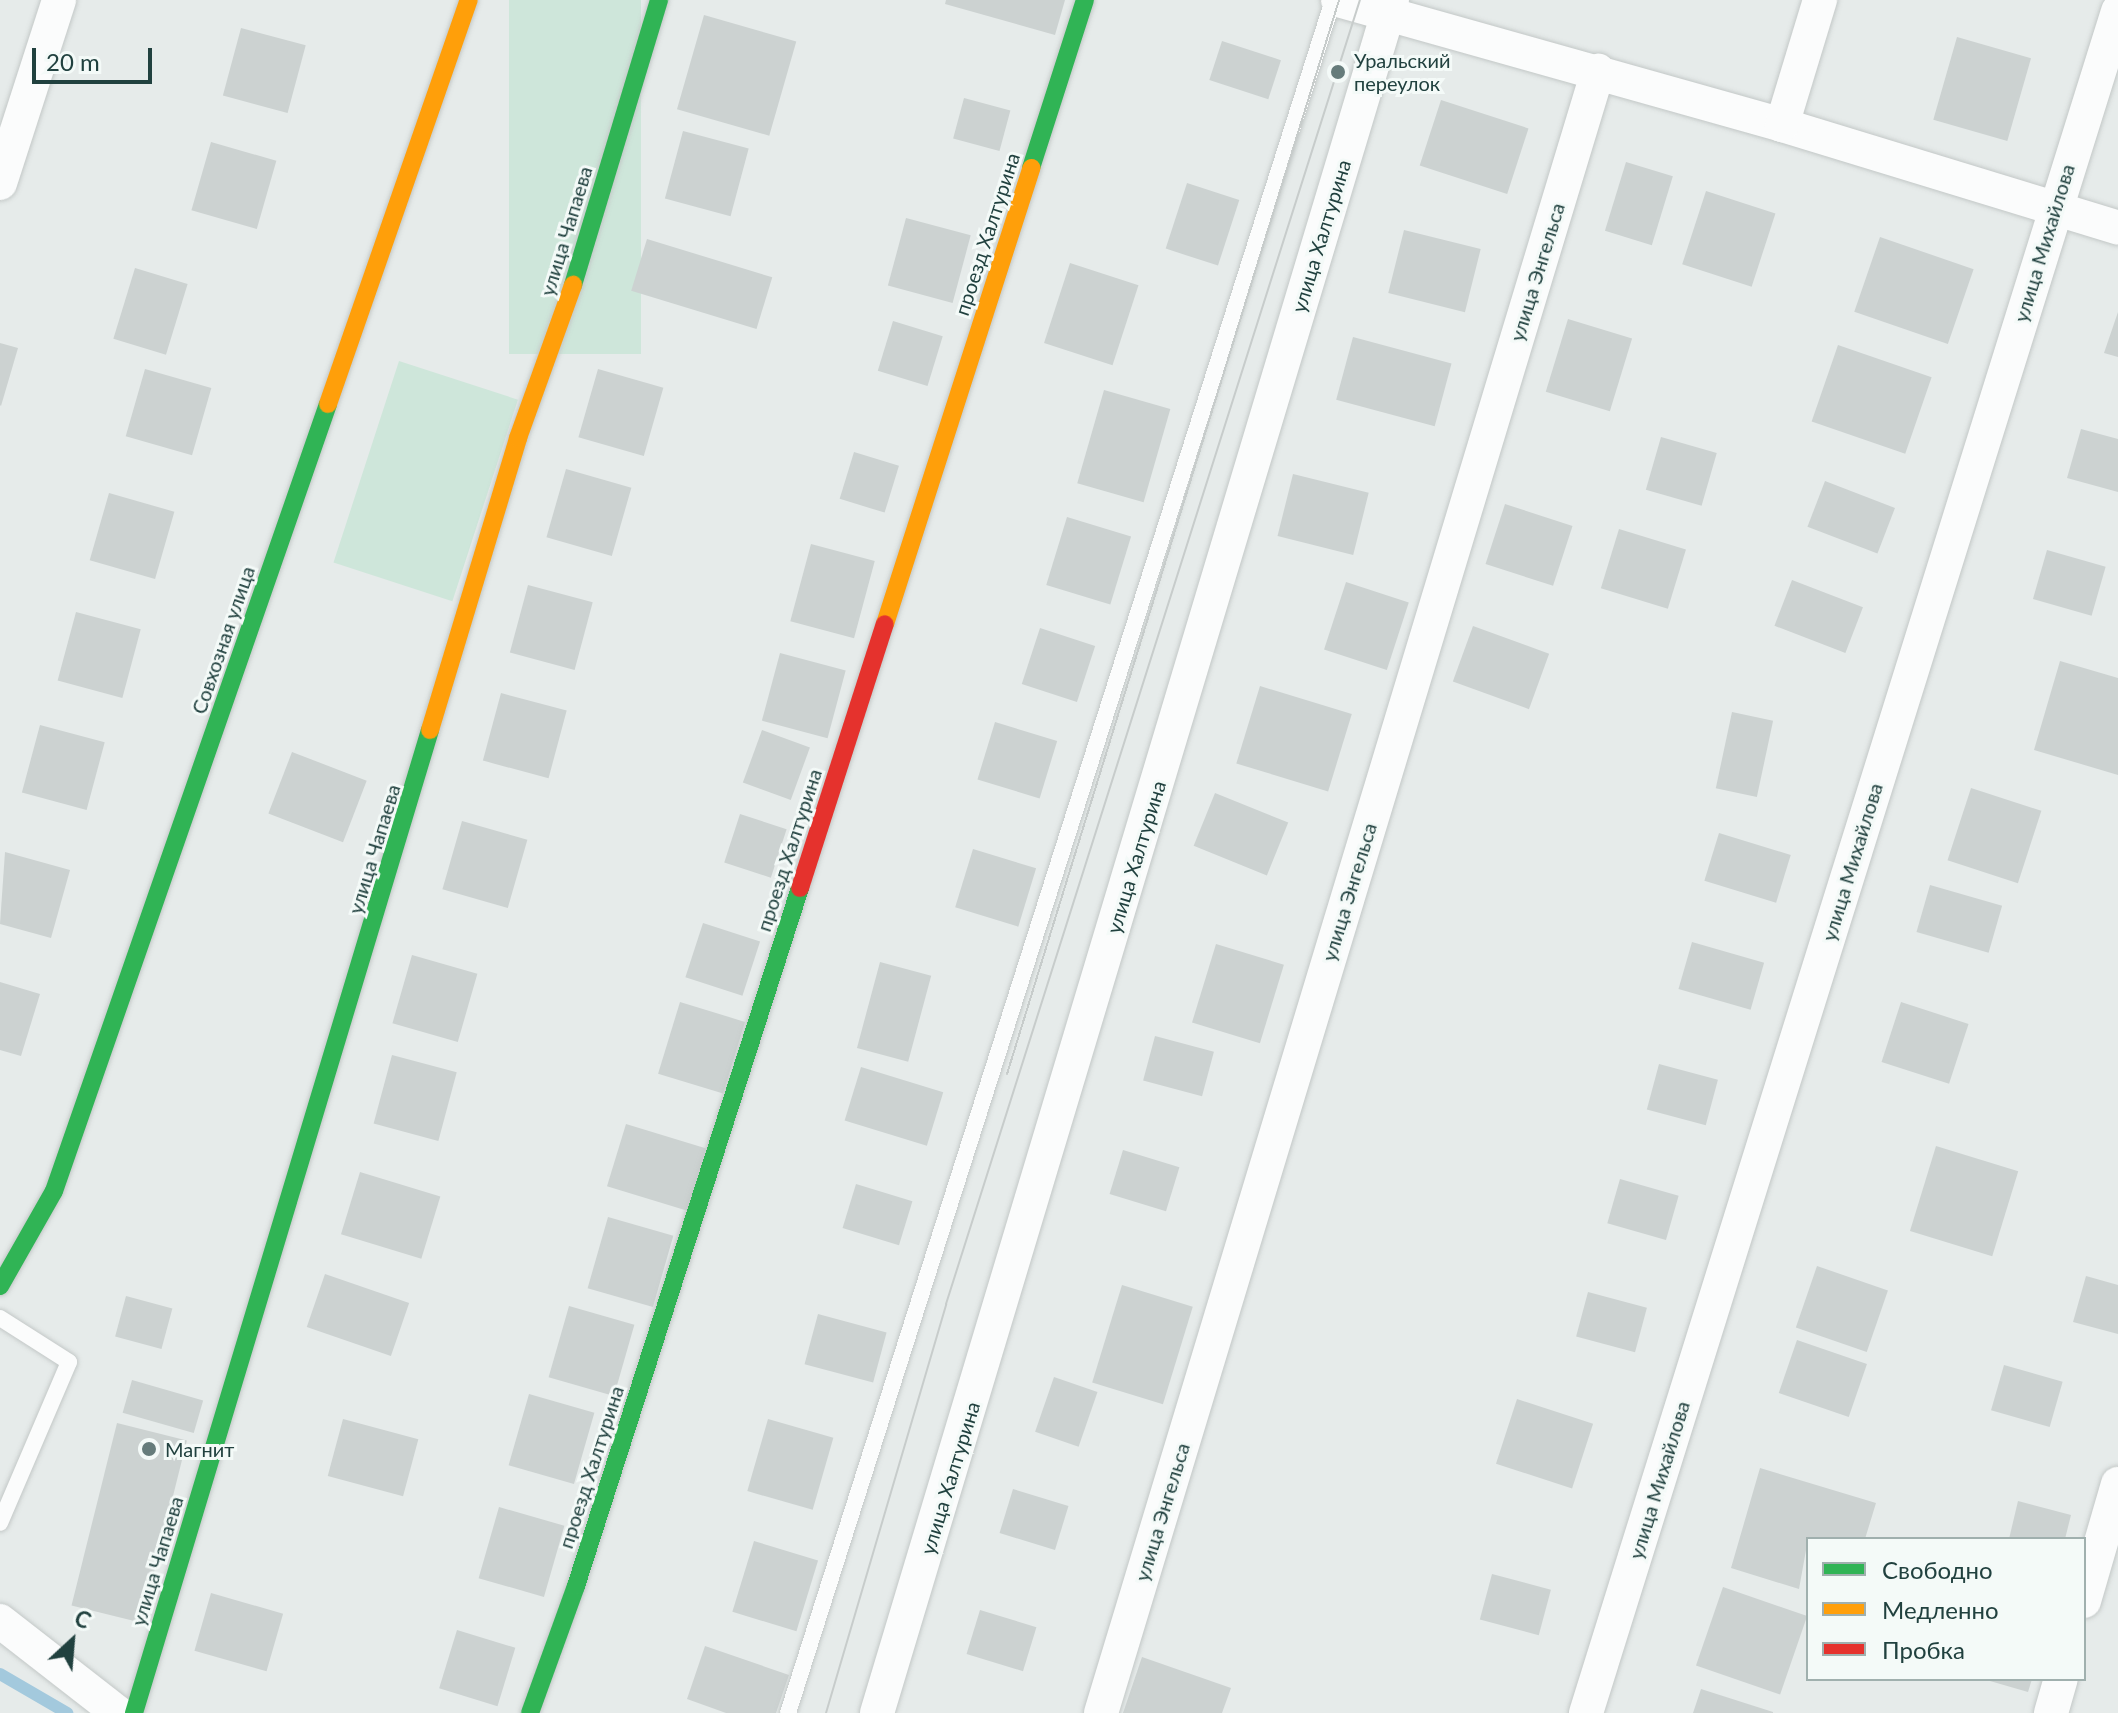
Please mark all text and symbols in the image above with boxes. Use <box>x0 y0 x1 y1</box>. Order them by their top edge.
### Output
scale bar <box>36 32 156 82</box>
text: 20 m <box>46 47 100 76</box>
place label: Уральский переулок <box>1354 48 1450 95</box>
marker: Уральский переулок <box>1329 63 1347 81</box>
street label: проезд Халтурина <box>949 150 1025 318</box>
street label: улица Халтурина <box>1286 157 1356 315</box>
street label: улица Михайлова <box>2009 161 2079 325</box>
street label: улица Чапаева <box>535 163 597 299</box>
street label: улица Энгельса <box>1505 200 1569 344</box>
street label: Совхозная улица <box>186 563 260 717</box>
street label: проезд Халтурина <box>751 766 827 934</box>
street label: улица Халтурина <box>1101 778 1171 936</box>
street label: улица Михайлова <box>1817 780 1887 944</box>
street label: улица Чапаева <box>343 781 405 917</box>
street label: улица Энгельса <box>1317 820 1381 964</box>
street label: проезд Халтурина <box>553 1383 629 1551</box>
street label: улица Михайлова <box>1624 1398 1694 1562</box>
street label: улица Халтурина <box>915 1399 985 1557</box>
place label: Магнит <box>165 1437 234 1461</box>
marker: Магнит <box>140 1440 158 1458</box>
street label: улица Энгельса <box>1130 1440 1194 1584</box>
street label: улица Чапаева <box>126 1493 188 1629</box>
legend <box>1806 1537 2086 1681</box>
text: Свободно <box>1882 1555 1993 1584</box>
text: Медленно <box>1882 1595 1999 1624</box>
north arrow <box>32 1601 112 1681</box>
text: С <box>70 1604 95 1634</box>
text: Пробка <box>1882 1635 1965 1664</box>

